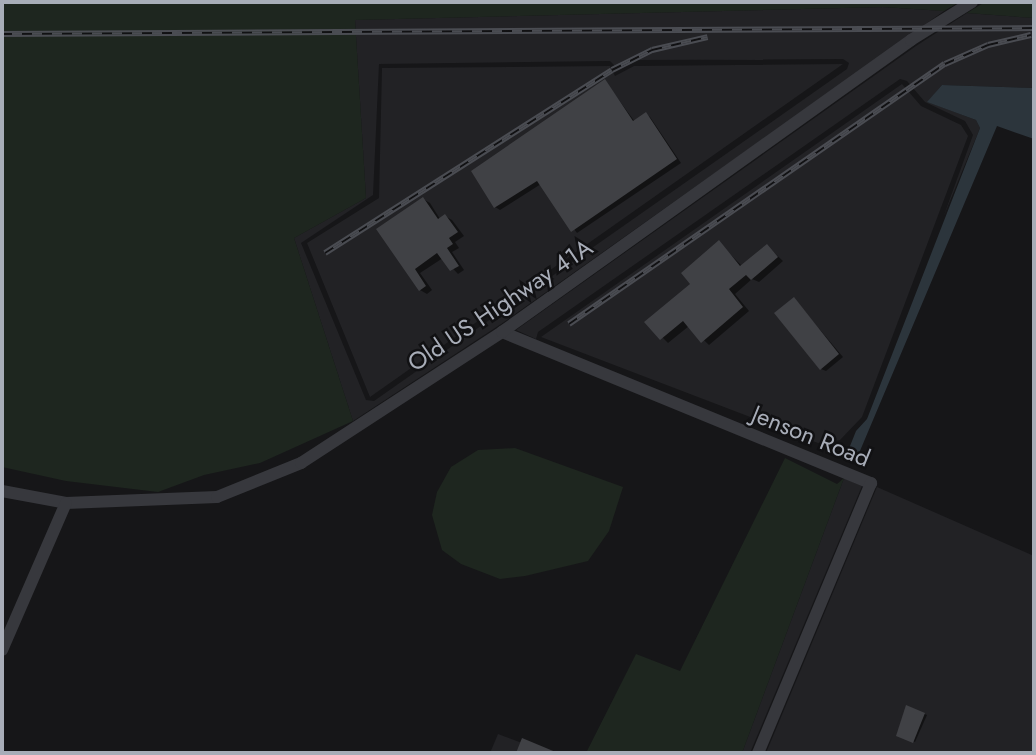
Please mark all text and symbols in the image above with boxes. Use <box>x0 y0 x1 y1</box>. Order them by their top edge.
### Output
street label: Old US Highway 41A <box>402 233 598 377</box>
street label: Jenson Road <box>748 399 874 473</box>

